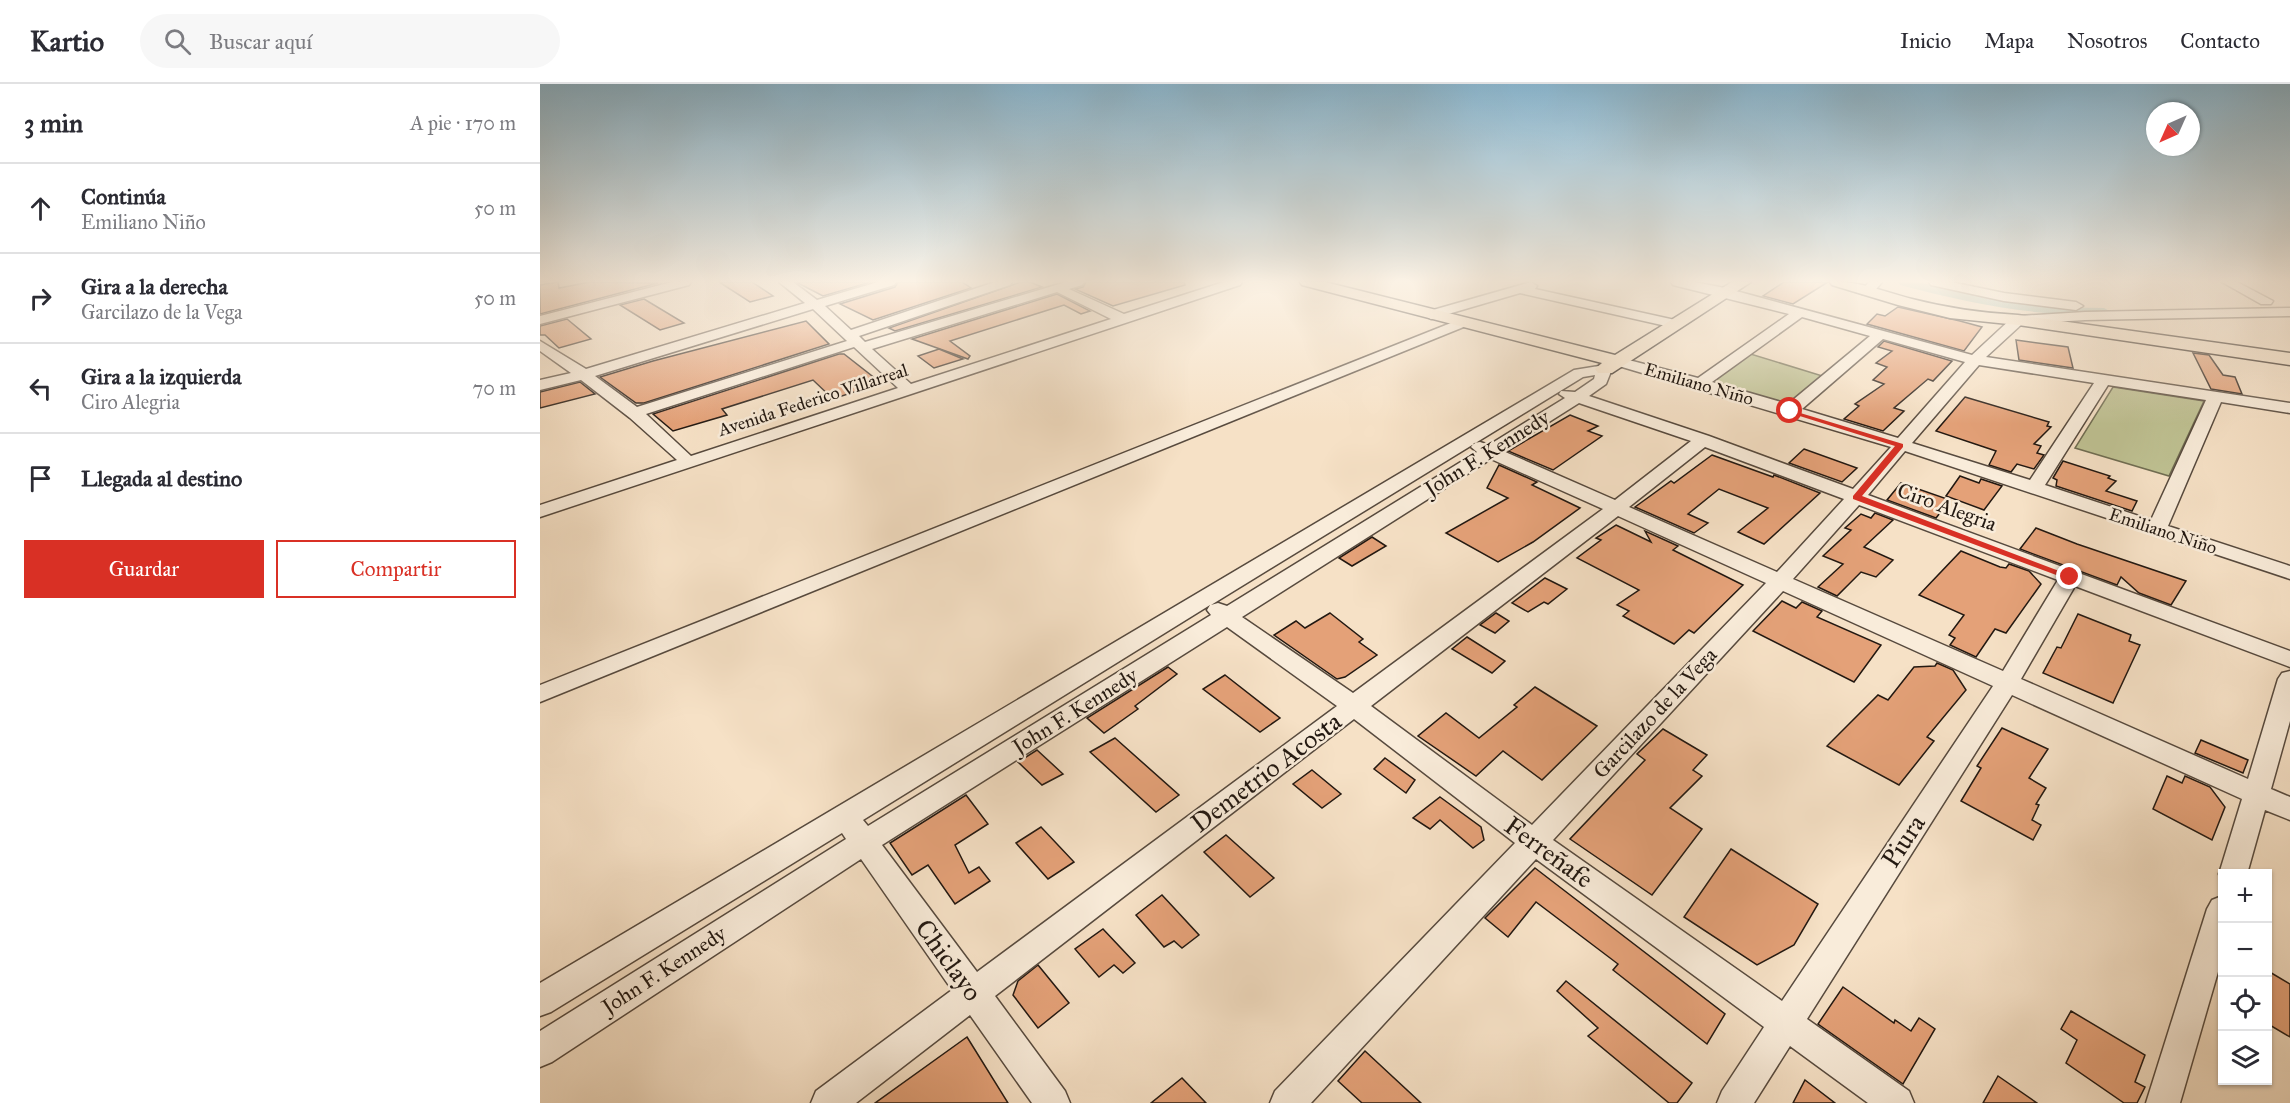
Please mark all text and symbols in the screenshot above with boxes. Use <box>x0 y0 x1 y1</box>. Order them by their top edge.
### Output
search box <box>140 14 560 68</box>
text: Kartio <box>30 24 104 59</box>
icon: search <box>161 25 194 58</box>
text: Buscar aquí <box>209 28 312 55</box>
text: Inicio <box>1900 28 1951 54</box>
text: Mapa <box>1984 28 2034 54</box>
text: Nosotros <box>2067 28 2147 54</box>
text: Contacto <box>2180 28 2260 54</box>
north arrow <box>2146 102 2200 156</box>
text: 3 min <box>24 107 83 139</box>
text: A pie · 170 m <box>410 111 516 135</box>
text: Continúa <box>81 183 166 210</box>
icon: ahead <box>24 192 57 225</box>
text: 50 m <box>474 196 516 220</box>
text: Emiliano Niño <box>81 210 206 234</box>
text: Gira a la derecha <box>81 273 228 300</box>
icon: right <box>24 282 57 315</box>
text: 50 m <box>474 286 516 310</box>
text: Garcilazo de la Vega <box>81 300 243 324</box>
street label: Emiliano Niño <box>1642 358 1756 410</box>
street label: Avenida Federico Villarreal <box>714 359 911 441</box>
text: Gira a la izquierda <box>81 363 242 390</box>
icon: left <box>24 372 57 405</box>
text: 70 m <box>473 376 516 400</box>
text: Ciro Alegria <box>81 390 180 414</box>
route start <box>1776 397 1802 423</box>
street label: John F. Kennedy <box>1418 404 1555 503</box>
icon: arrive <box>24 462 57 495</box>
text: Llegada al destino <box>81 465 242 492</box>
street label: Ciro Alegria <box>1894 477 2000 537</box>
street label: Emiliano Niño <box>2106 503 2220 559</box>
button: Guardar <box>24 540 264 598</box>
button: Compartir <box>276 540 516 598</box>
route end <box>2056 563 2082 589</box>
street label: Garcilazo de la Vega <box>1588 642 1722 784</box>
street label: John F. Kennedy <box>1006 662 1143 761</box>
street label: Demetrio Acosta <box>1184 705 1348 839</box>
street label: Ferreñafe <box>1498 809 1600 895</box>
street label: Piura <box>1874 809 1932 873</box>
map controls <box>2218 869 2272 1085</box>
button: + <box>2218 869 2272 923</box>
street label: Chiclayo <box>909 913 989 1007</box>
street label: John F. Kennedy <box>595 920 732 1021</box>
button: − <box>2218 923 2272 977</box>
button: locate <box>2218 977 2272 1031</box>
button: layers <box>2218 1031 2272 1085</box>

